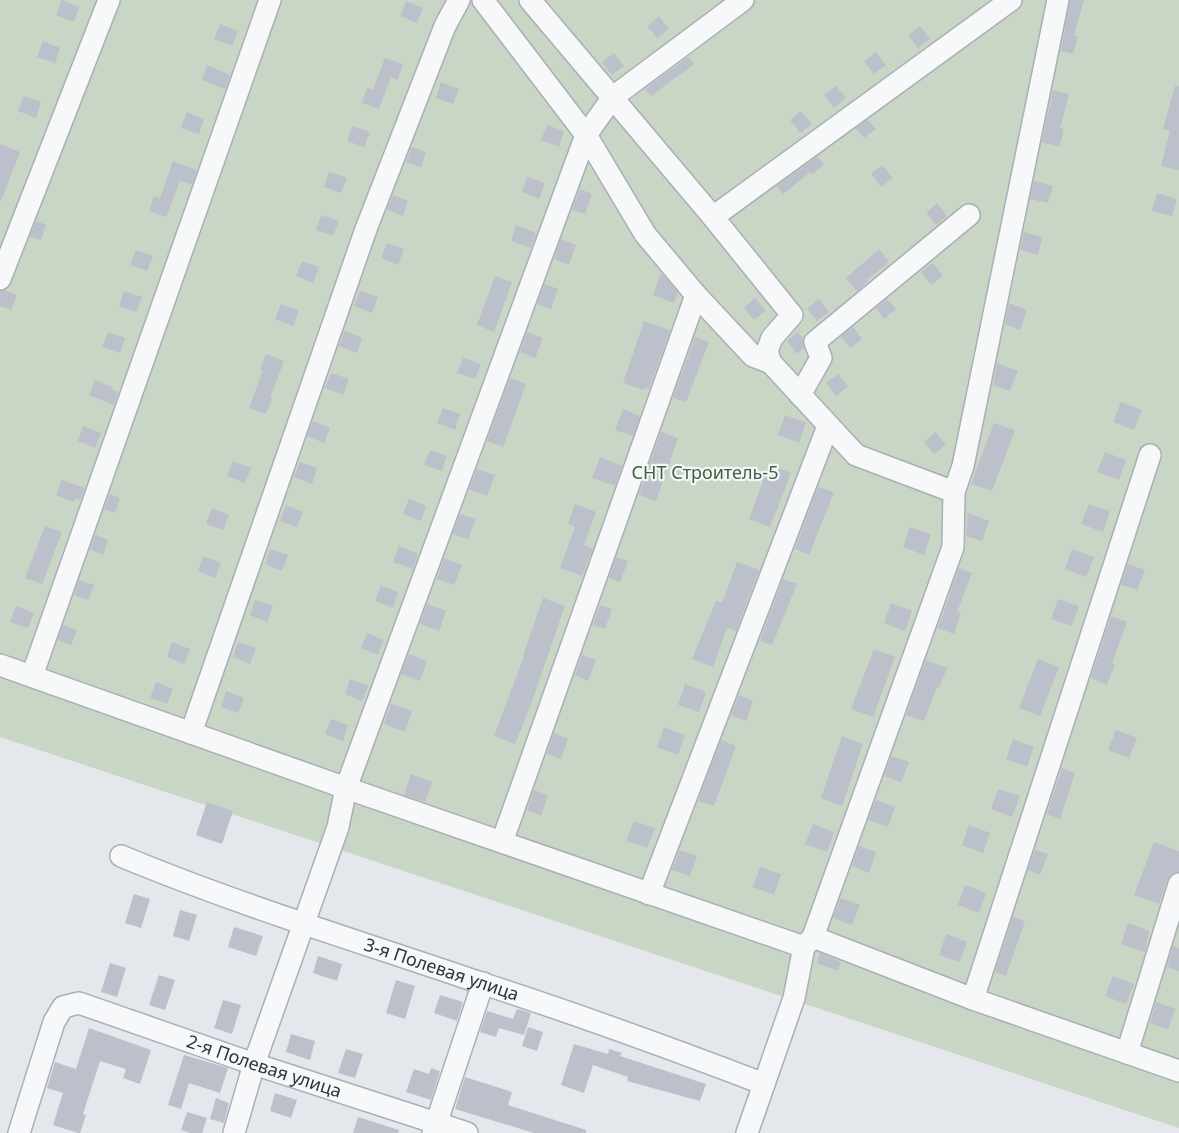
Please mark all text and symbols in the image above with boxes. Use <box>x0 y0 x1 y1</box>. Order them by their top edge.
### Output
park label: СНТ Строитель-5 <box>632 460 778 484</box>
street label: 3-я Полевая улица <box>361 932 522 1006</box>
street label: 2-я Полевая улица <box>184 1028 345 1103</box>

